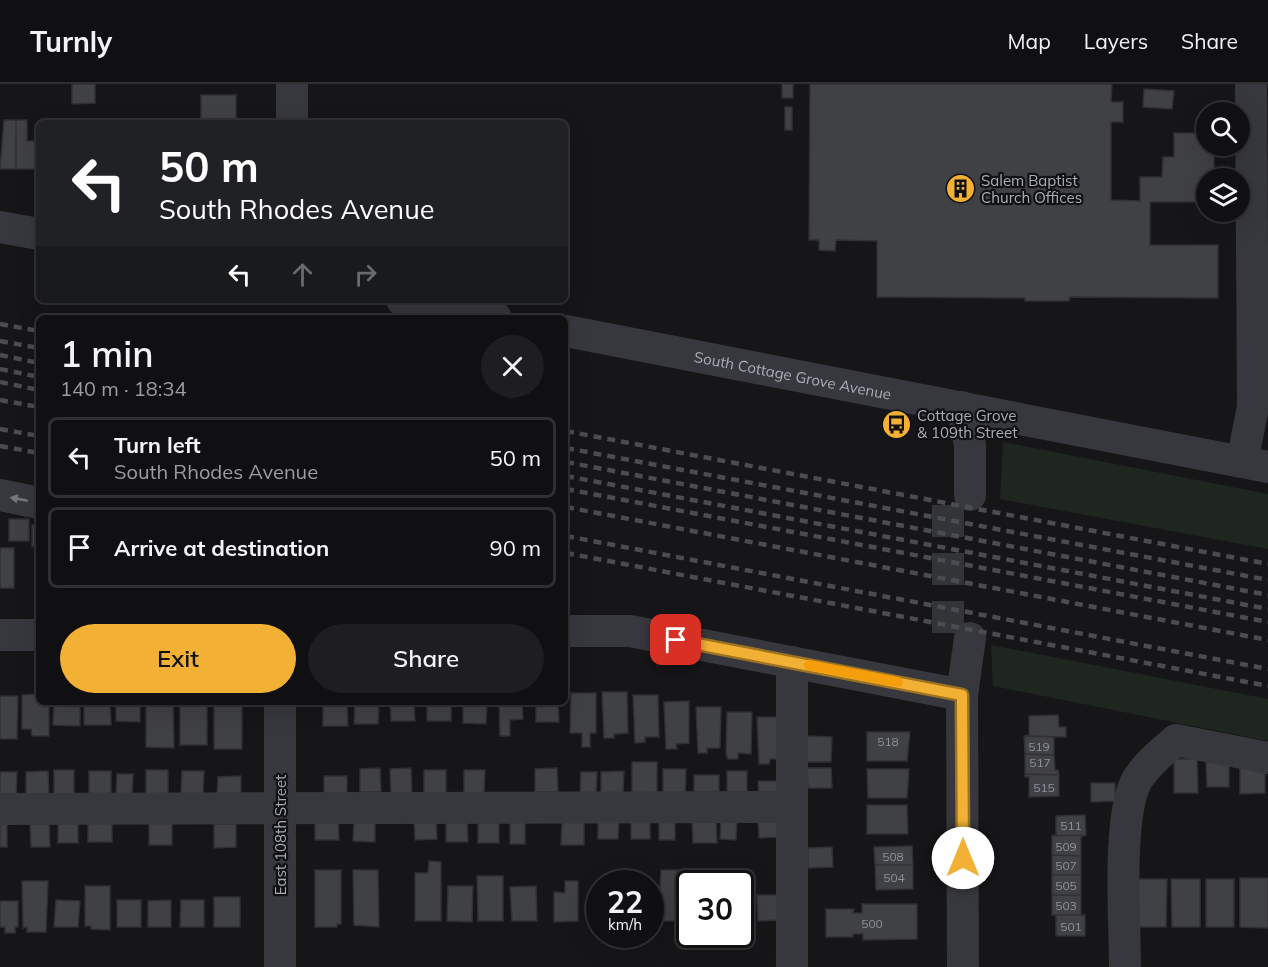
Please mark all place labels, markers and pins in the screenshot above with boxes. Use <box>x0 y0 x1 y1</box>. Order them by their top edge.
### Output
place label: Salem Baptist Church Offices <box>981 171 1082 207</box>
building icon: Salem Baptist Church Offices <box>944 173 976 205</box>
place label: Cottage Grove & 109th Street <box>917 406 1017 442</box>
bus stop icon: Cottage Grove & 109th Street <box>880 408 912 440</box>
pin <box>650 614 701 665</box>

